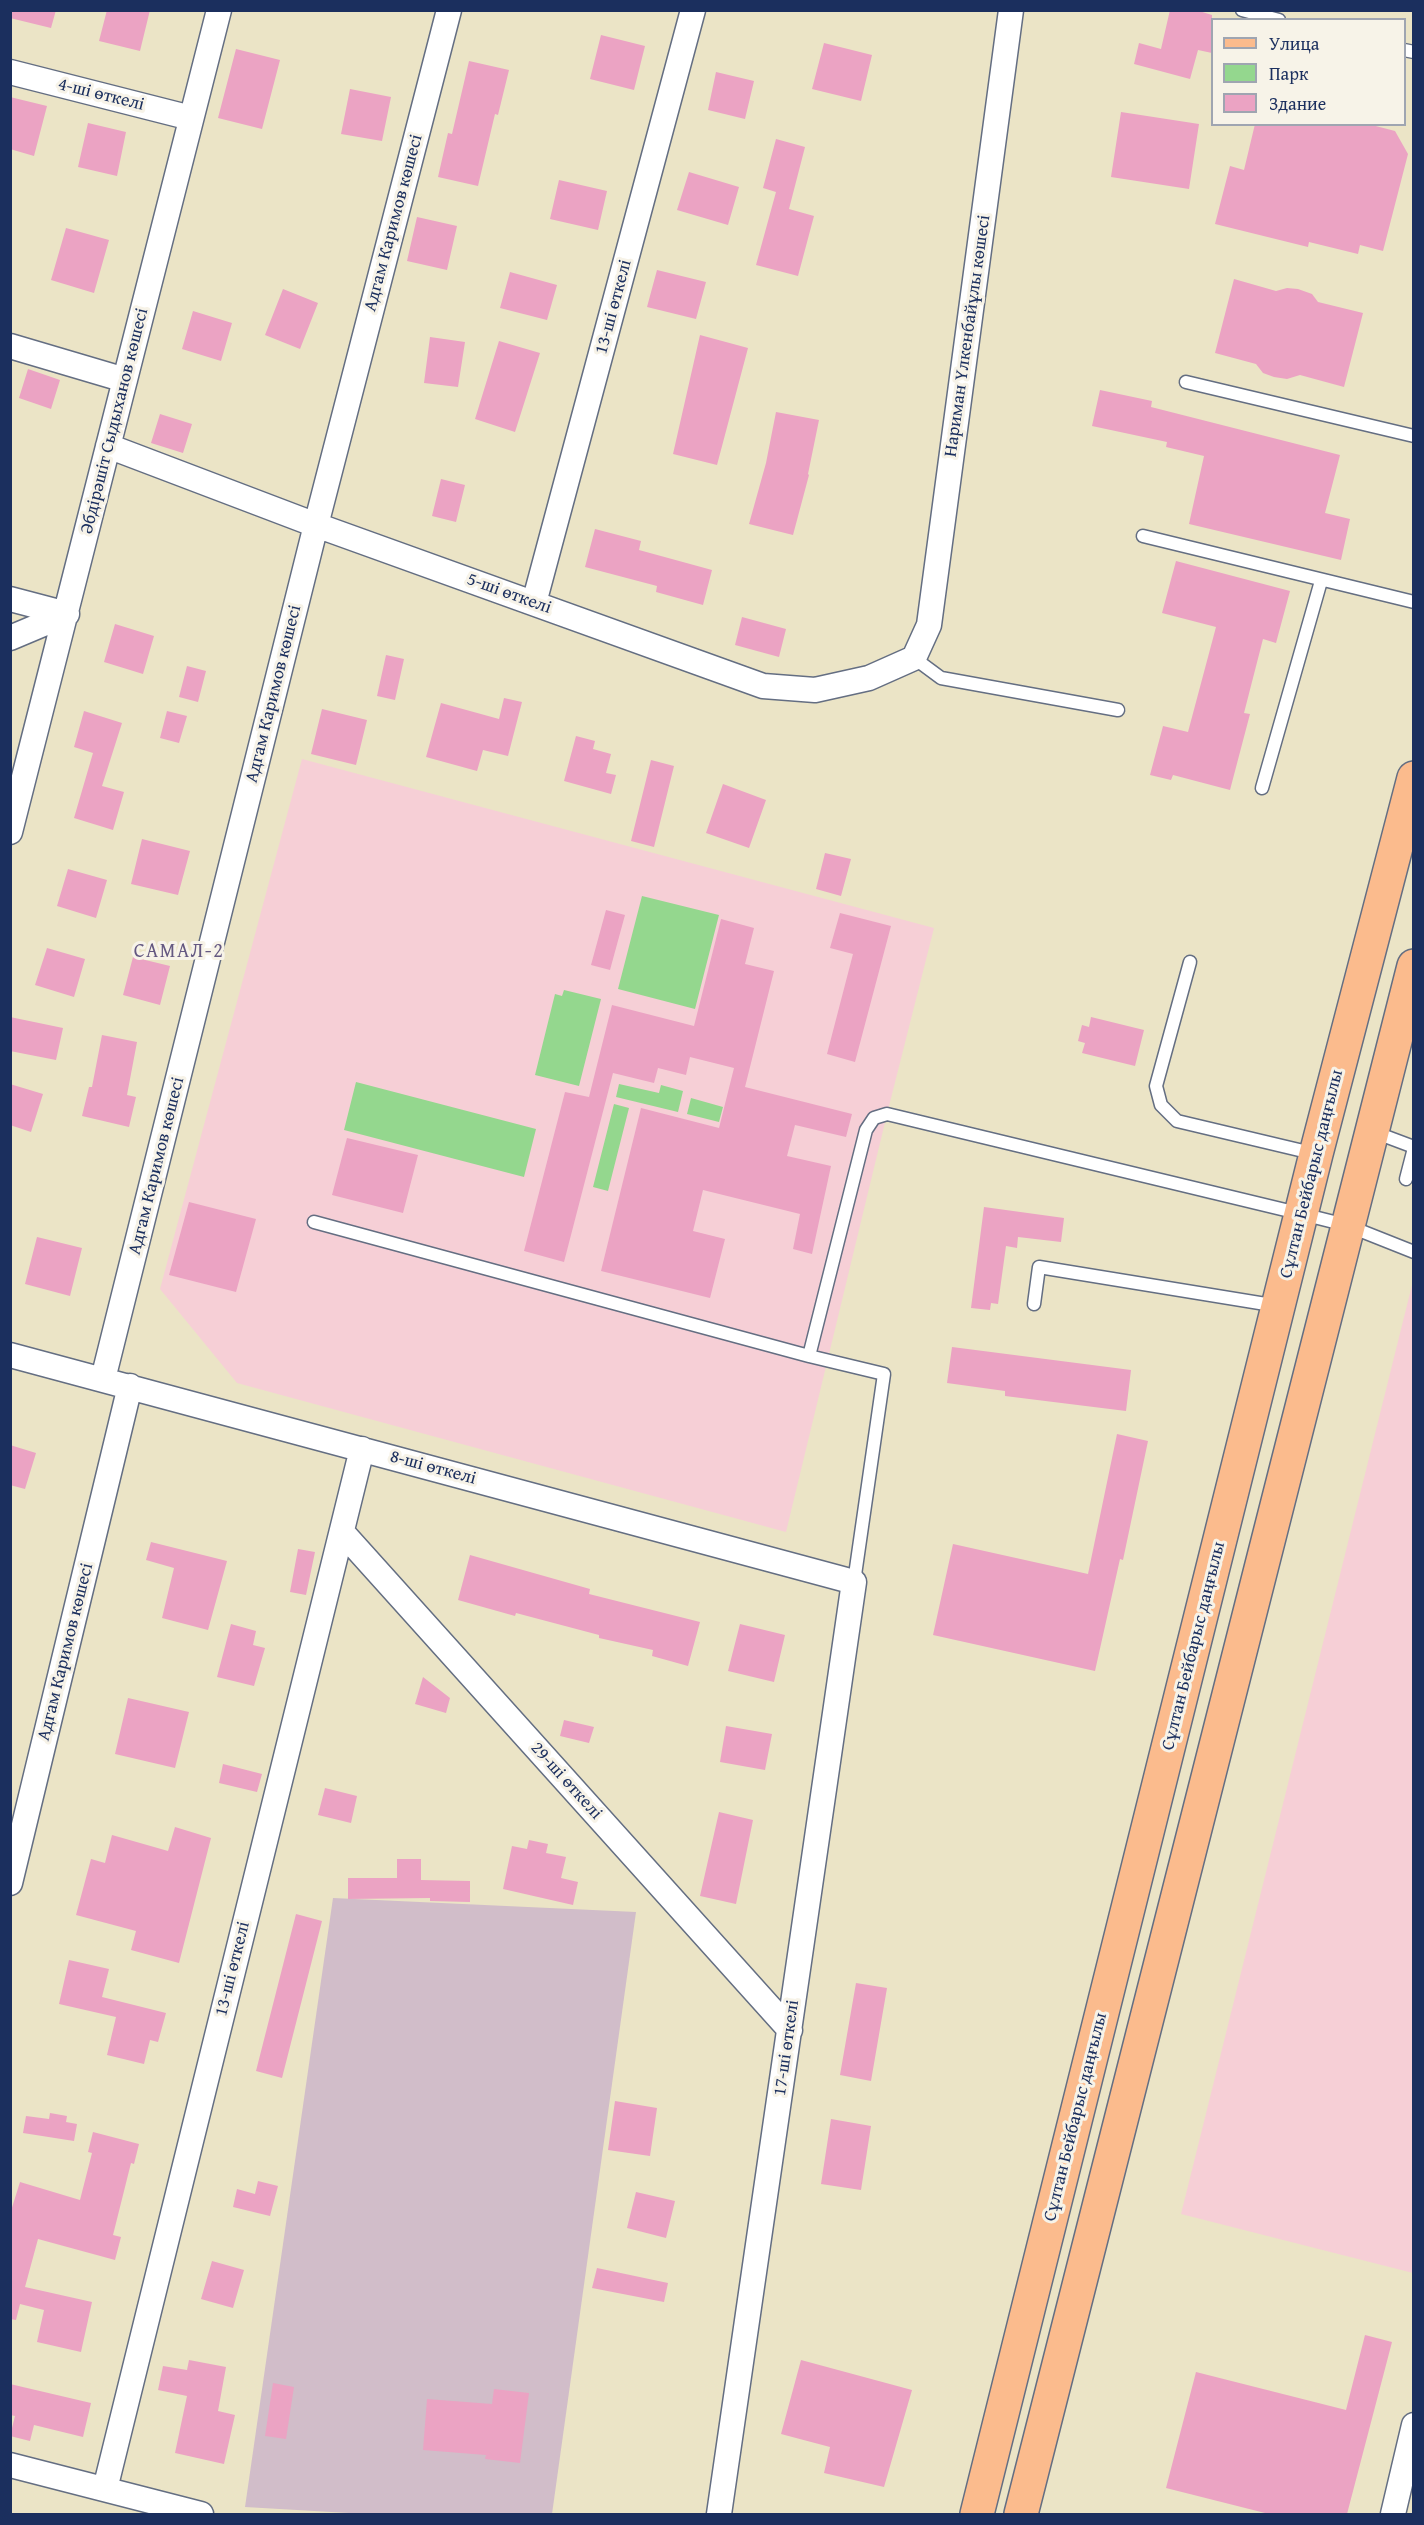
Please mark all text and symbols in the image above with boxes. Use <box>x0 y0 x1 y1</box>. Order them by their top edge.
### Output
legend <box>1211 18 1406 126</box>
text: Улица <box>1269 30 1319 57</box>
text: Парк <box>1269 60 1308 87</box>
street label: 4-ші өткелі <box>56 74 146 116</box>
text: Здание <box>1269 90 1326 117</box>
street label: Адгам Каримов көшесі <box>360 132 428 314</box>
street label: Нариман Үлкенбайұлы көшесі <box>940 214 996 458</box>
street label: 13-ші өткелі <box>591 257 637 357</box>
street label: Әбдірәшіт Сыдыханов көшесі <box>76 306 154 536</box>
street label: 5-ші өткелі <box>464 569 554 619</box>
street label: Адгам Каримов көшесі <box>241 603 307 785</box>
district label: САМАЛ-2 <box>134 940 224 964</box>
street label: Сұлтан Бейбарыс даңғылы <box>1276 1068 1348 1280</box>
street label: Адгам Каримов көшесі <box>124 1075 190 1257</box>
street label: 8-ші өткелі <box>388 1446 478 1490</box>
street label: Сұлтан Бейбарыс даңғылы <box>1158 1540 1230 1752</box>
street label: Адгам Каримов көшесі <box>33 1561 99 1743</box>
street label: 29-ші өткелі <box>526 1738 606 1824</box>
street label: 13-ші өткелі <box>211 1919 255 2019</box>
street label: 17-ші өткелі <box>770 1999 804 2097</box>
street label: Сұлтан Бейбарыс даңғылы <box>1040 2011 1112 2223</box>

